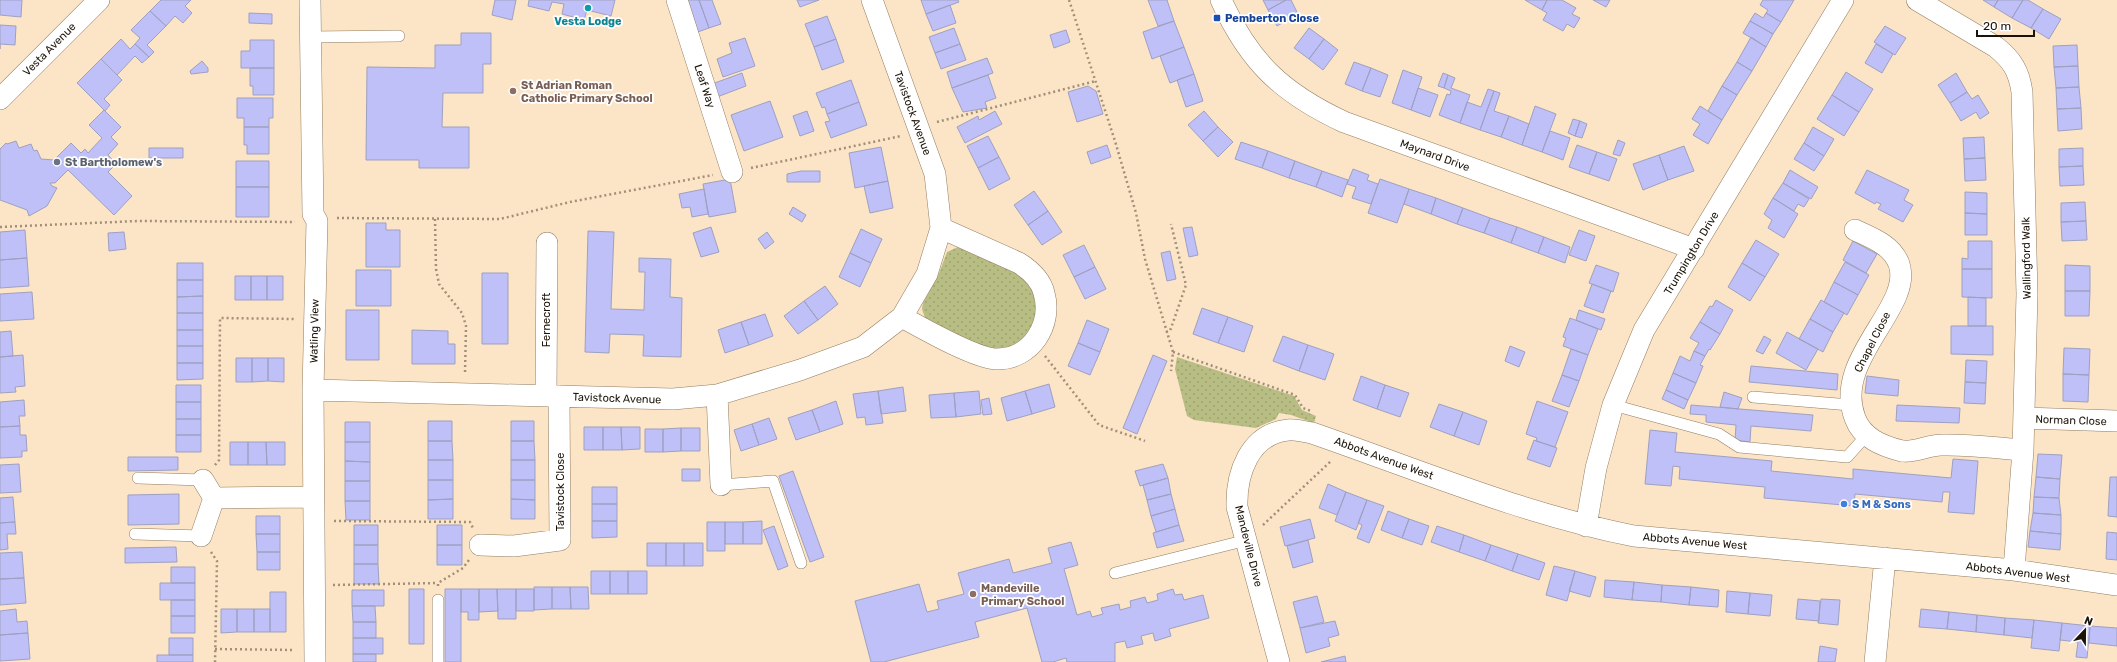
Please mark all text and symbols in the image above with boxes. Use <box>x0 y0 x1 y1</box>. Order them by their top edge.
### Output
marker: Vesta Lodge <box>583 3 593 13</box>
place label: Pemberton Close <box>1225 12 1319 25</box>
scale bar <box>1977 12 2034 38</box>
marker: Pemberton Close <box>1212 13 1222 23</box>
place label: Vesta Lodge <box>554 15 622 28</box>
text: 20 m <box>1983 19 2011 33</box>
street label: Vesta Avenue <box>20 20 79 79</box>
street label: Leaf Way <box>691 63 718 110</box>
street label: Tavistock Avenue <box>891 69 934 157</box>
place label: St Adrian Roman Catholic Primary School <box>521 79 653 105</box>
marker: St Adrian Roman Catholic Primary School <box>508 86 518 96</box>
street label: Maynard Drive <box>1398 137 1471 174</box>
place label: St Bartholomew's <box>65 156 162 169</box>
marker: St Bartholomew's <box>52 157 62 167</box>
street label: Trumpington Drive <box>1661 209 1721 297</box>
street label: Wallingford Walk <box>2019 216 2034 299</box>
street label: Fernecroft <box>540 292 553 347</box>
street label: Watling View <box>307 298 322 363</box>
street label: Chapel Close <box>1852 310 1893 375</box>
street label: Tavistock Avenue <box>572 390 662 407</box>
street label: Norman Close <box>2035 413 2107 428</box>
street label: Abbots Avenue West <box>1332 434 1436 483</box>
street label: Tavistock Close <box>554 453 567 531</box>
place label: S M & Sons <box>1852 498 1911 511</box>
marker: S M & Sons <box>1839 499 1849 509</box>
street label: Mandeville Drive <box>1232 504 1265 588</box>
street label: Abbots Avenue West <box>1642 530 1748 553</box>
street label: Abbots Avenue West <box>1965 560 2071 585</box>
place label: Mandeville Primary School <box>981 582 1064 608</box>
marker: Mandeville Primary School <box>968 589 978 599</box>
north arrow <box>2065 610 2105 650</box>
text: N <box>2082 614 2095 629</box>

